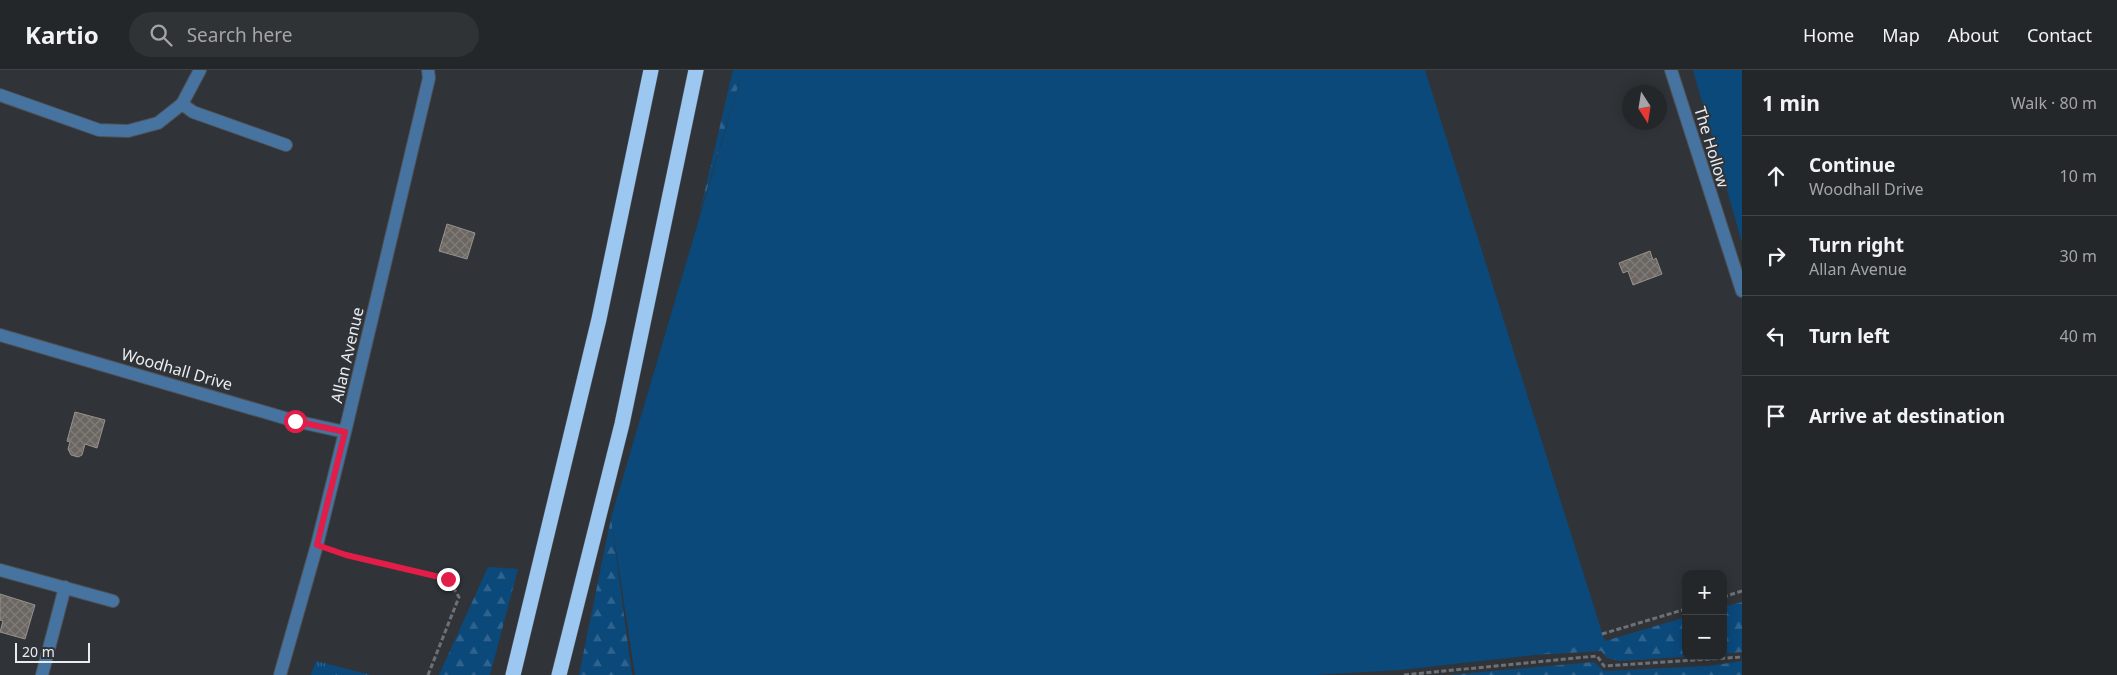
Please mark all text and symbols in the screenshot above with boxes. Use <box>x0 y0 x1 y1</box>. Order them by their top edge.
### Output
search box <box>129 12 479 57</box>
text: Kartio <box>25 18 99 51</box>
icon: search <box>147 21 175 49</box>
text: Search here <box>187 22 292 48</box>
text: Home <box>1803 23 1854 47</box>
text: Map <box>1882 23 1920 47</box>
text: About <box>1948 23 1999 47</box>
text: Contact <box>2027 23 2092 47</box>
north arrow <box>1622 85 1667 130</box>
text: 1 min <box>1762 89 1820 117</box>
text: Walk · 80 m <box>2011 92 2097 114</box>
street label: The Hollow <box>1689 104 1735 191</box>
text: Continue <box>1809 152 1895 178</box>
icon: ahead <box>1762 162 1790 190</box>
text: 10 m <box>2060 165 2097 187</box>
text: Woodhall Drive <box>1809 178 1924 200</box>
text: Turn right <box>1809 232 1904 258</box>
icon: right <box>1762 242 1790 270</box>
text: 30 m <box>2060 245 2097 267</box>
text: Allan Avenue <box>1809 258 1907 280</box>
street label: Allan Avenue <box>325 305 369 405</box>
icon: left <box>1762 322 1790 350</box>
text: Turn left <box>1809 323 1890 349</box>
text: 40 m <box>2060 325 2097 347</box>
street label: Woodhall Drive <box>119 343 235 395</box>
icon: arrive <box>1762 402 1790 430</box>
text: Arrive at destination <box>1809 403 2005 429</box>
route start <box>284 410 307 433</box>
route end <box>437 568 460 591</box>
map controls <box>1682 570 1727 660</box>
button: + <box>1682 570 1727 615</box>
button: − <box>1682 615 1727 660</box>
scale bar <box>15 640 90 663</box>
text: 20 m <box>22 642 55 661</box>

